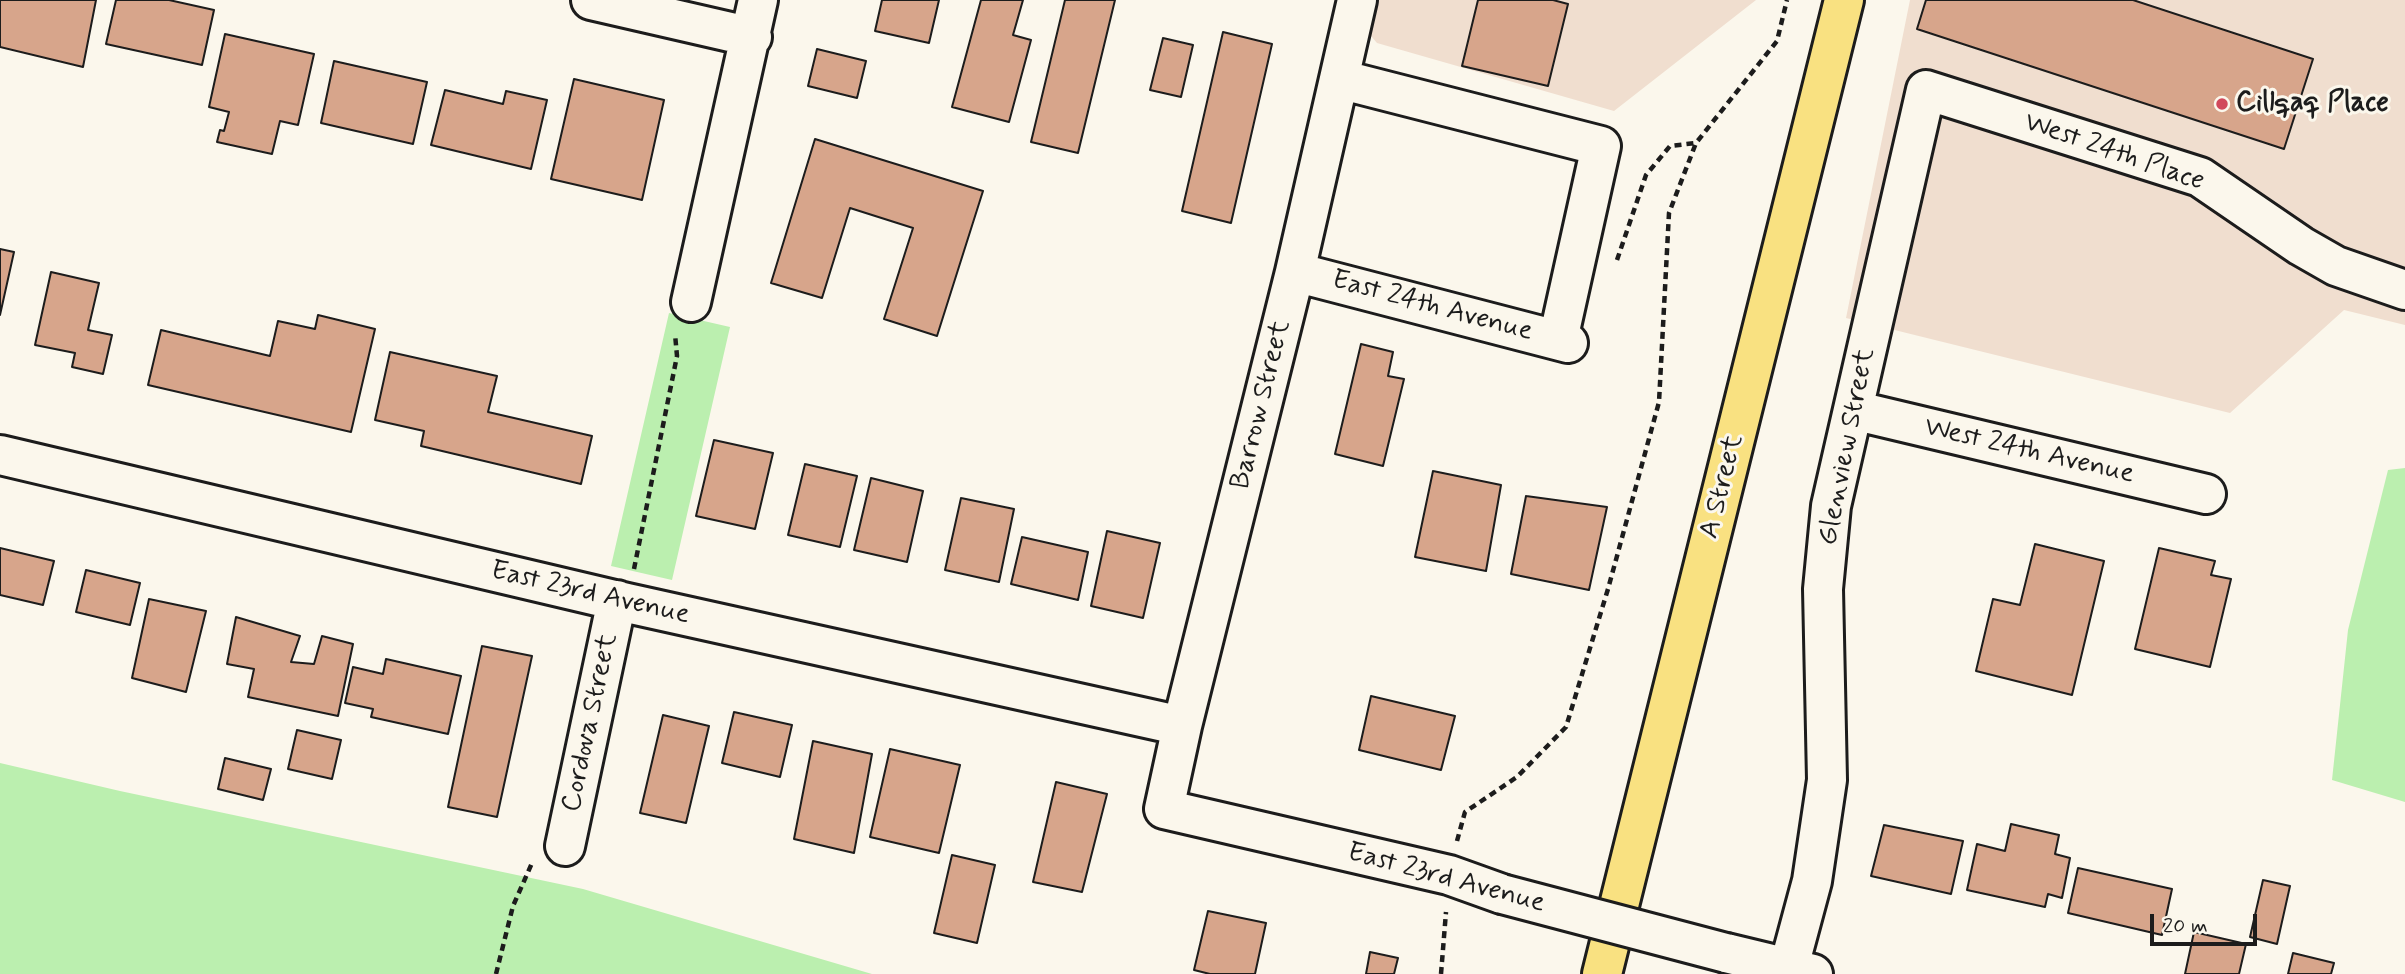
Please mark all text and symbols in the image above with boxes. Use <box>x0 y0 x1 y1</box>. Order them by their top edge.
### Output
place label: Cillqaq Place <box>2236 87 2389 121</box>
marker: Cillqaq Place <box>2214 96 2230 112</box>
street label: West 24th Place <box>2019 106 2209 200</box>
street label: East 24th Avenue <box>1328 264 1536 350</box>
street label: Barrow Street <box>1225 317 1299 493</box>
street label: Glenview Street <box>1812 346 1884 548</box>
street label: West 24th Avenue <box>1921 411 2137 493</box>
street label: A Street <box>1694 431 1752 543</box>
street label: East 23rd Avenue <box>487 555 693 633</box>
street label: Cordova Street <box>556 631 626 815</box>
street label: East 23rd Avenue <box>1344 836 1548 922</box>
scale bar <box>2153 900 2260 944</box>
text: 20 m <box>2163 912 2208 940</box>

